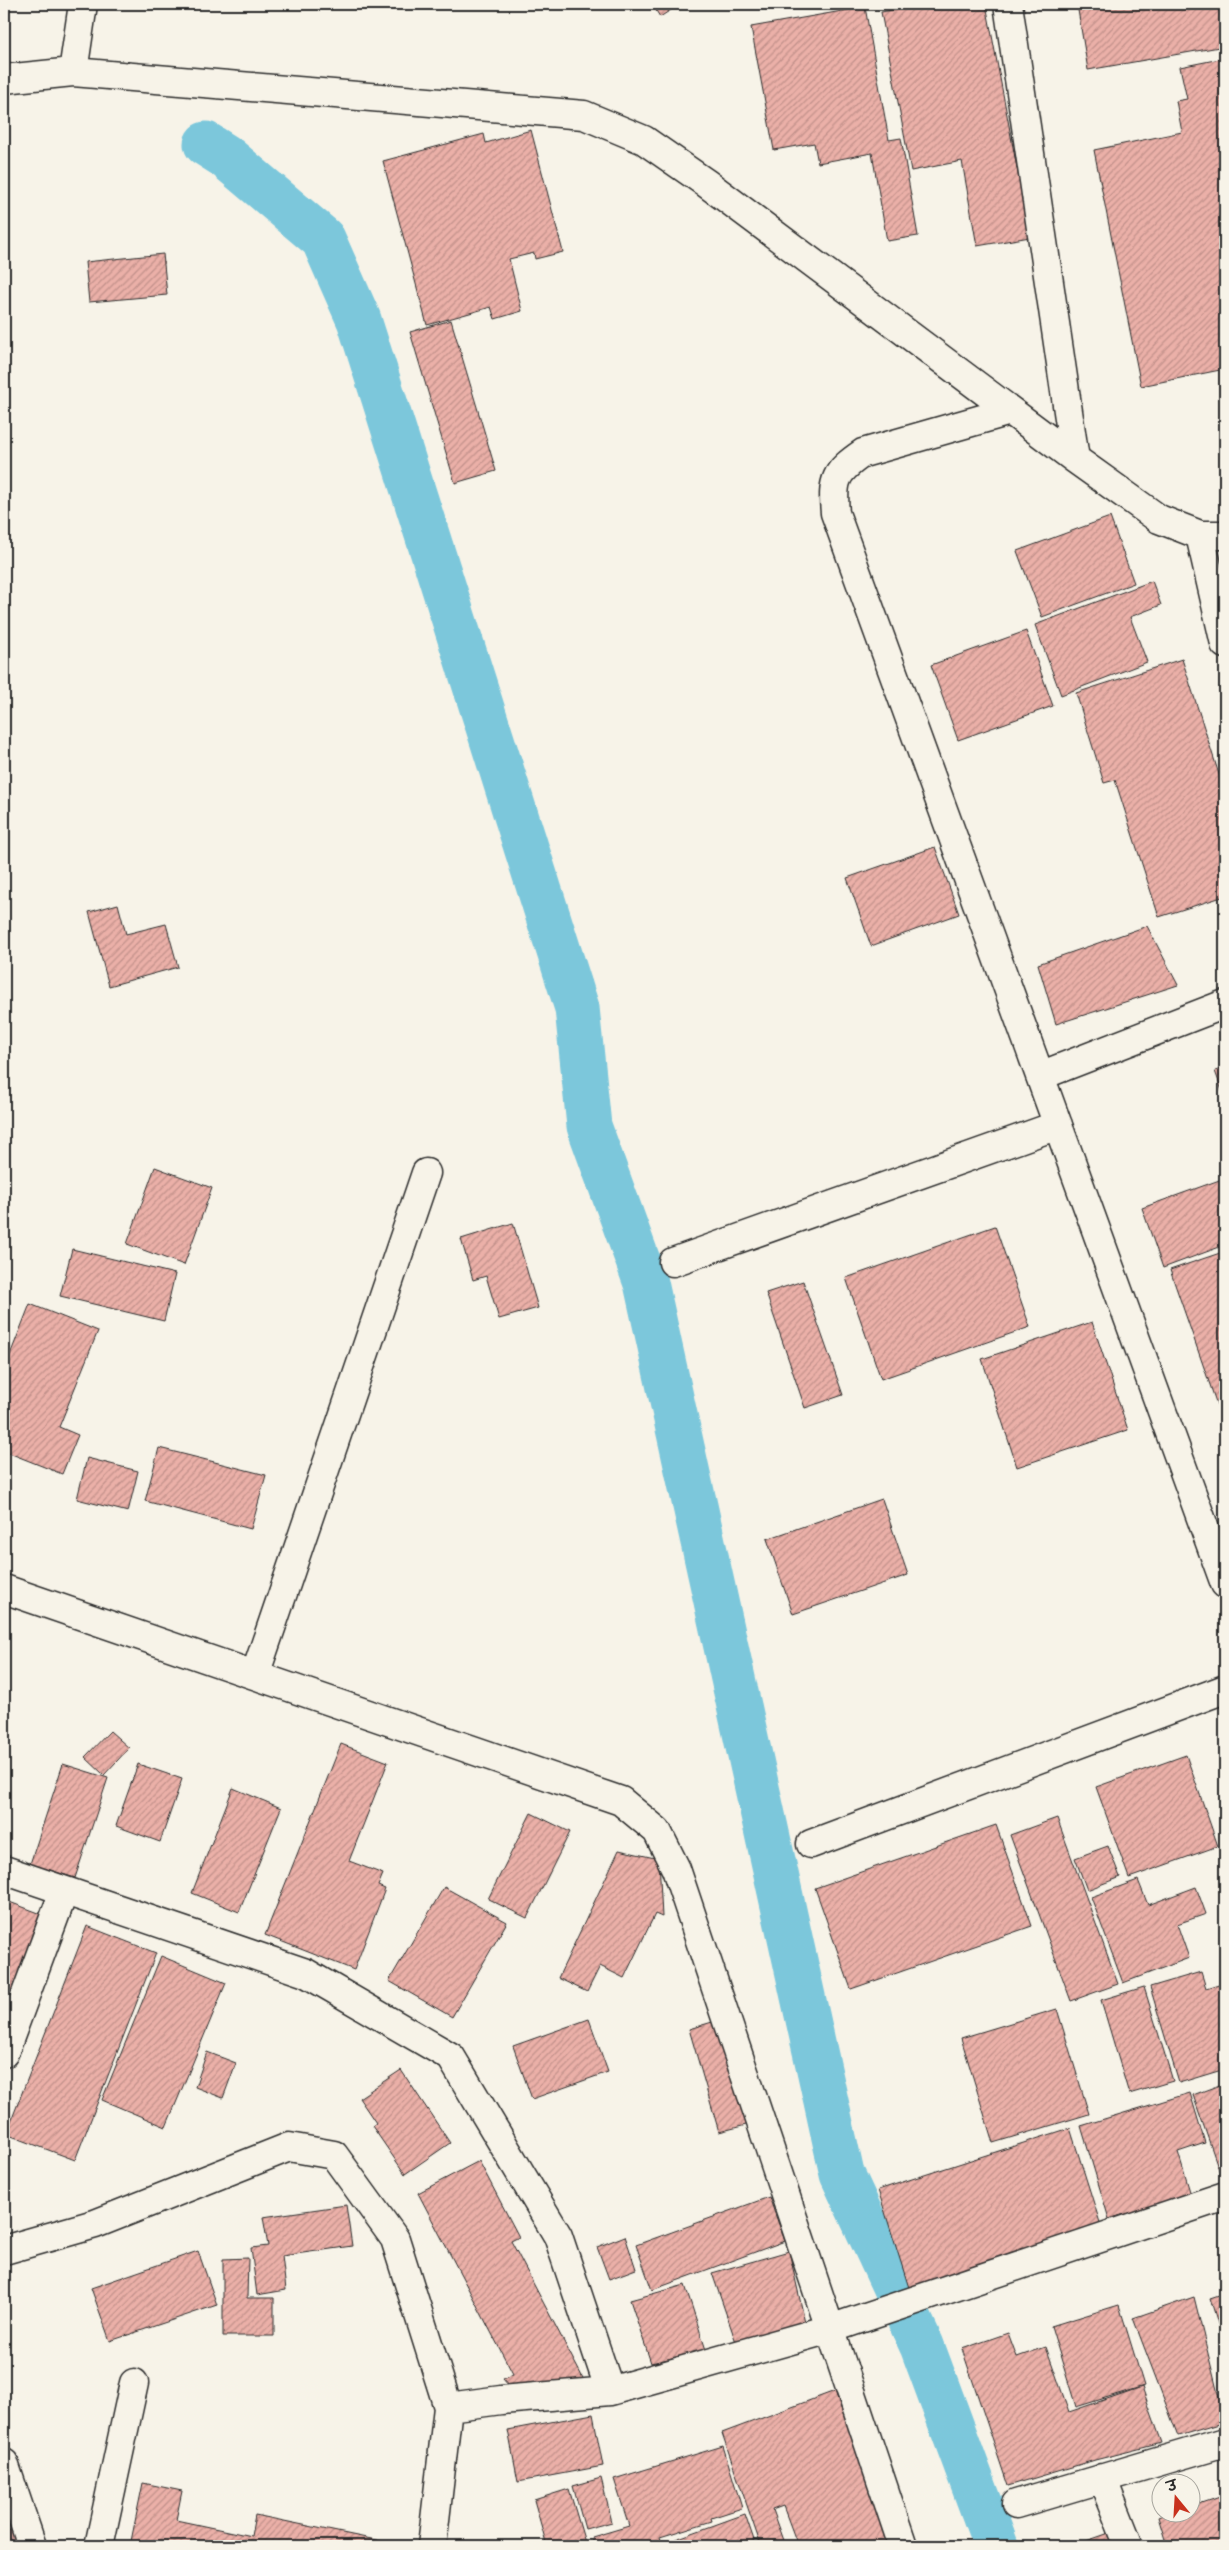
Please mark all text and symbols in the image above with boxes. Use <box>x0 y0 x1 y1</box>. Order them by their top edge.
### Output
north arrow <box>1152 2472 1202 2522</box>
text: उ <box>1163 2476 1181 2497</box>

